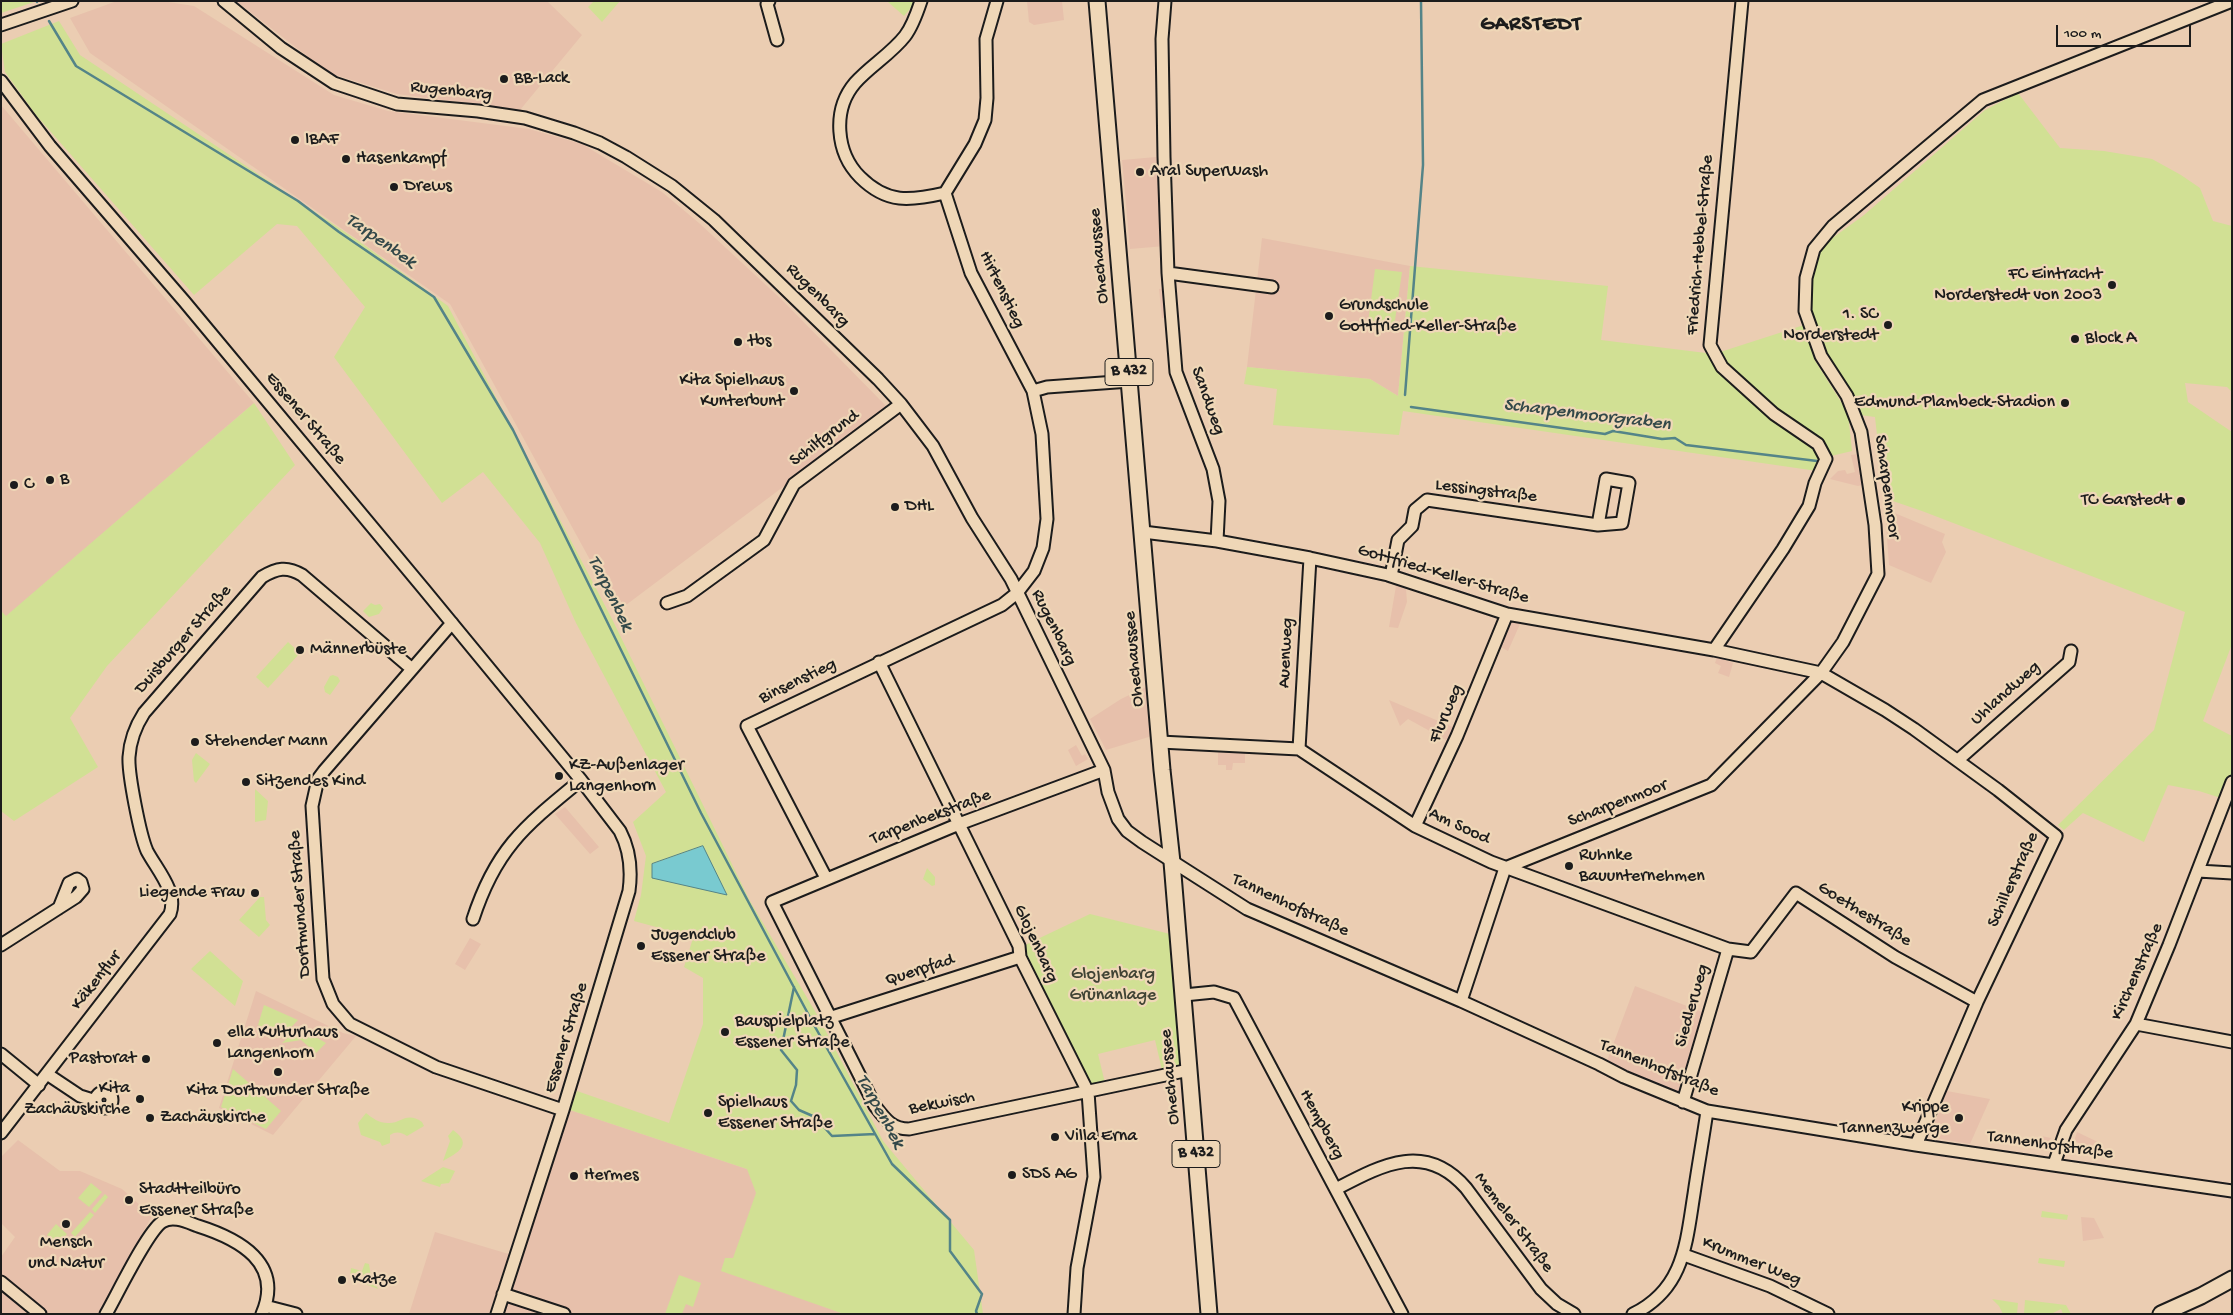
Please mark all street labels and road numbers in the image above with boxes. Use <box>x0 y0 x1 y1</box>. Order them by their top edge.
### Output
street label: Rugenbarg <box>409 77 493 107</box>
street label: Friedrich-Hebbel-Straße <box>1682 154 1720 336</box>
street label: Ohechaussee <box>1085 207 1115 305</box>
street label: Hirtenstieg <box>973 248 1029 332</box>
street label: Rugenbarg <box>780 259 854 333</box>
road number: B 432 <box>1105 358 1153 386</box>
street label: Sandweg <box>1185 364 1229 438</box>
street label: Essener Straße <box>260 368 350 470</box>
street label: Schilfgrund <box>786 406 864 472</box>
street label: Scharpenmoor <box>1868 433 1904 541</box>
street label: Lessingstraße <box>1434 475 1538 509</box>
street label: Gottfried-Keller-Straße <box>1355 540 1531 610</box>
street label: Duisburger Straße <box>131 581 237 699</box>
street label: Rugenbarg <box>1025 586 1081 670</box>
street label: Ohechaussee <box>1120 610 1150 708</box>
street label: Auenweg <box>1274 617 1300 689</box>
street label: Binsenstieg <box>756 654 840 710</box>
street label: Uhlandweg <box>1967 657 2045 731</box>
street label: Flurweg <box>1425 681 1469 747</box>
street label: Scharpenmoor <box>1565 775 1671 833</box>
street label: Tarpenbekstraße <box>868 785 994 851</box>
street label: Am Sood <box>1425 803 1493 851</box>
street label: Schillerstraße <box>1983 829 2045 931</box>
street label: Dortmunder Straße <box>285 830 317 978</box>
street label: Tannenhofstraße <box>1228 869 1352 943</box>
street label: Goethestraße <box>1813 878 1915 952</box>
street label: Glojenbarg <box>1007 901 1063 987</box>
street label: Kirchenstraße <box>2107 920 2169 1024</box>
street label: Käkenflur <box>67 947 127 1015</box>
street label: Querpfad <box>883 950 957 992</box>
street label: Siedlerweg <box>1671 962 1715 1050</box>
street label: Essener Straße <box>540 980 594 1096</box>
street label: Ohechaussee <box>1156 1028 1186 1126</box>
street label: Tannenhofstraße <box>1596 1035 1722 1103</box>
street label: Hempberg <box>1293 1086 1349 1164</box>
street label: Bekwisch <box>907 1087 977 1121</box>
street label: Tannenhofstraße <box>1986 1126 2114 1166</box>
road number: B 432 <box>1172 1140 1220 1168</box>
street label: Memeler Straße <box>1468 1169 1558 1277</box>
street label: Krummer Weg <box>1698 1232 1804 1292</box>

